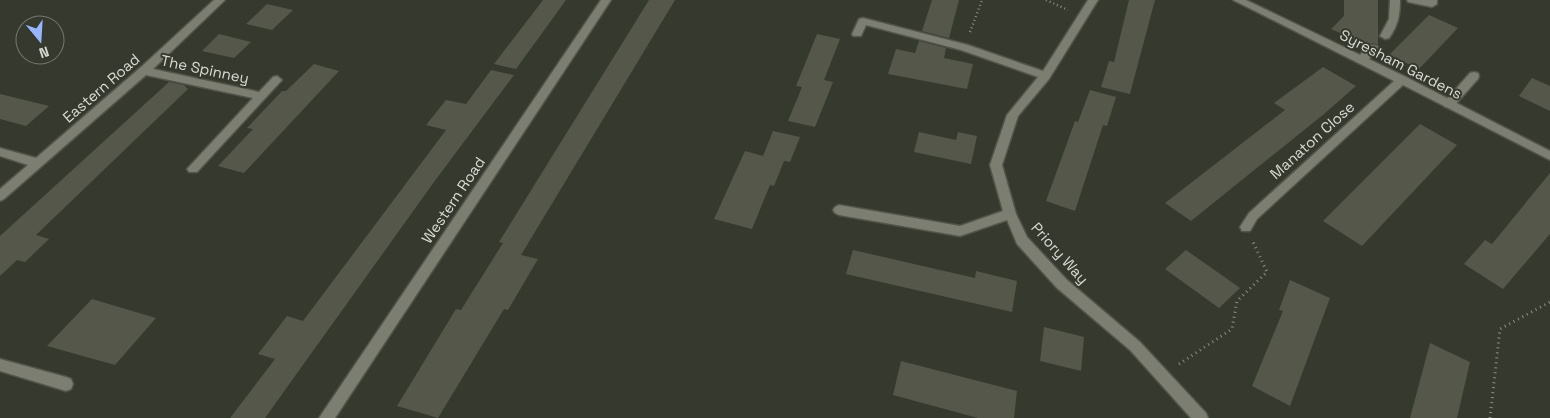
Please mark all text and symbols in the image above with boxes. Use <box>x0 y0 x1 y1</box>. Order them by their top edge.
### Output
north arrow <box>15 15 65 65</box>
street label: Syresham Gardens <box>1337 25 1465 103</box>
text: N <box>37 42 51 62</box>
street label: Eastern Road <box>59 49 143 127</box>
street label: The Spinney <box>159 50 251 88</box>
street label: Manaton Close <box>1266 97 1358 183</box>
street label: Western Road <box>417 153 489 247</box>
street label: Priory Way <box>1027 218 1093 288</box>

